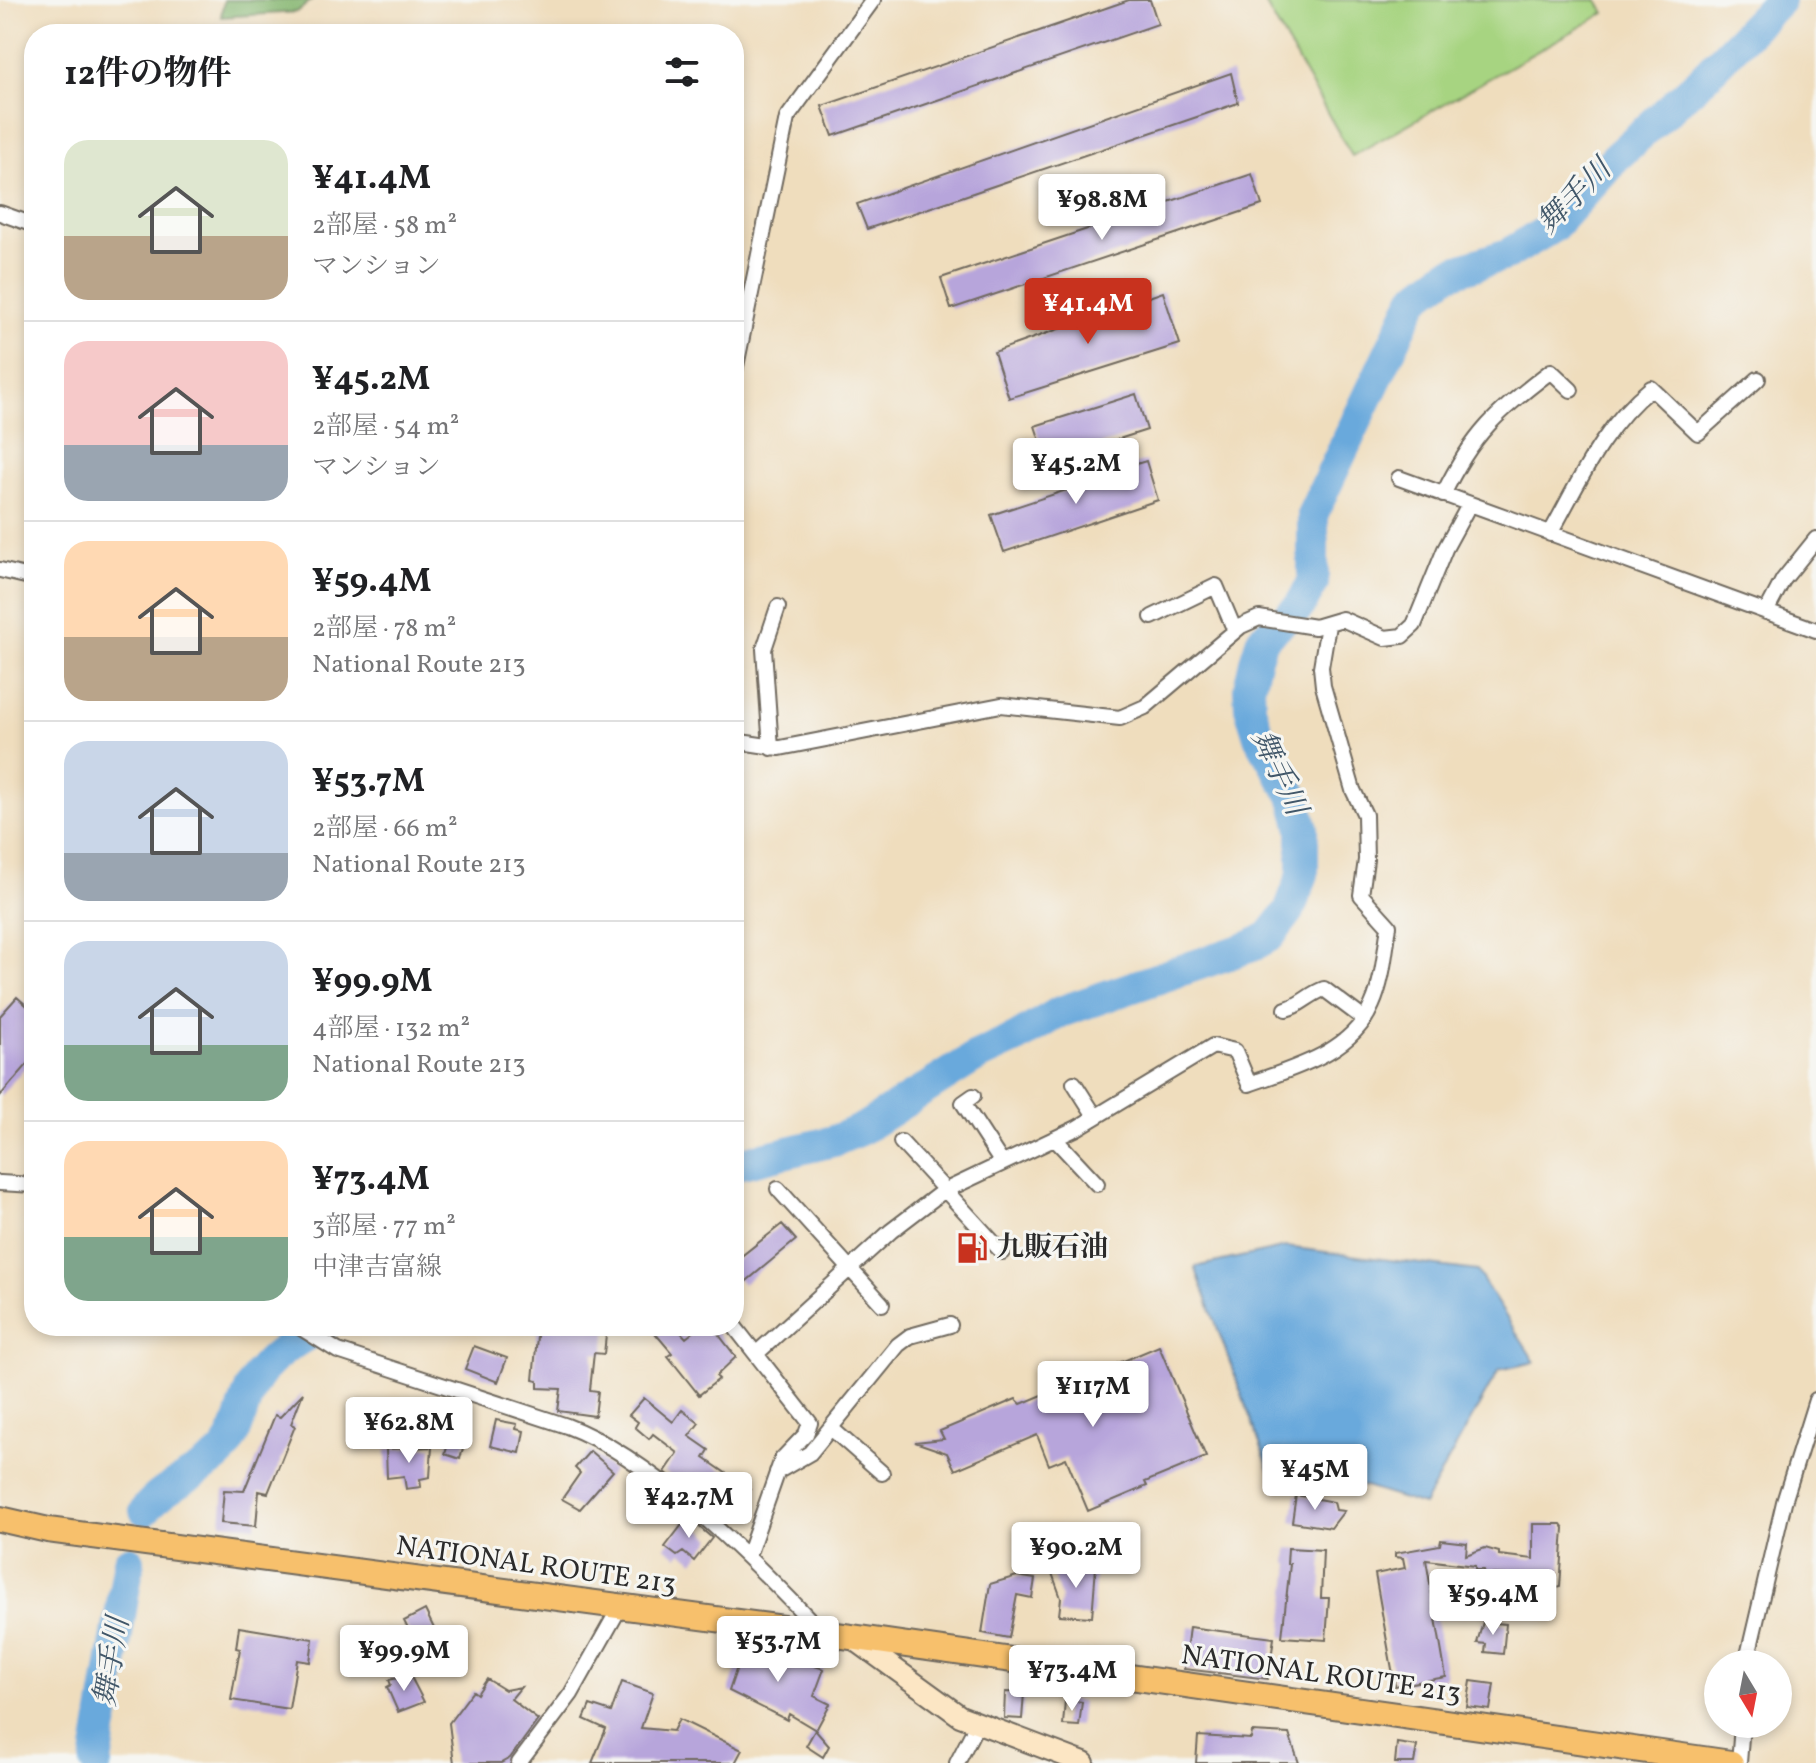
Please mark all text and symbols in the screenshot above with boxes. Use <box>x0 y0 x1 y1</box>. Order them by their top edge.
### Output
icon: filters <box>660 50 704 94</box>
text: 12件の物件 <box>64 52 231 99</box>
water label: 舞手川 <box>1528 148 1624 244</box>
text: ¥41.4M <box>312 156 431 203</box>
icon: home <box>128 172 224 268</box>
pin: ¥98.8M <box>1037 174 1167 242</box>
text: ¥98.8M <box>1056 182 1148 218</box>
text: 2部屋 · 58 m² <box>312 208 457 244</box>
text: マンション <box>312 249 441 285</box>
pin: ¥41.4M <box>1023 278 1153 346</box>
text: ¥41.4M <box>1043 286 1133 322</box>
text: ¥45.2M <box>312 357 430 404</box>
icon: home <box>128 373 224 469</box>
text: 2部屋 · 54 m² <box>312 409 459 445</box>
pin: ¥45.2M <box>1011 438 1141 506</box>
text: ¥45.2M <box>1031 446 1121 482</box>
text: マンション <box>312 450 441 486</box>
text: ¥59.4M <box>312 559 431 606</box>
icon: home <box>128 573 224 669</box>
text: 2部屋 · 78 m² <box>312 611 456 647</box>
text: National Route 213 <box>312 647 526 683</box>
water label: 舞手川 <box>1240 723 1317 825</box>
text: ¥53.7M <box>312 759 425 806</box>
icon: home <box>128 773 224 869</box>
text: 2部屋 · 66 m² <box>312 811 458 847</box>
text: National Route 213 <box>312 847 526 883</box>
text: ¥99.9M <box>312 959 432 1006</box>
icon: home <box>128 973 224 1069</box>
text: 4部屋 · 132 m² <box>312 1011 470 1047</box>
text: National Route 213 <box>312 1047 526 1083</box>
text: ¥73.4M <box>312 1157 430 1204</box>
icon: home <box>128 1173 224 1269</box>
text: 3部屋 · 77 m² <box>312 1209 456 1245</box>
place label: 九販石油 <box>996 1229 1108 1268</box>
fuel station icon: 九販石油 <box>955 1231 989 1265</box>
text: 中津吉富線 <box>312 1250 442 1286</box>
pin: ¥117M <box>1037 1361 1149 1429</box>
text: ¥117M <box>1056 1369 1130 1405</box>
pin: ¥62.8M <box>344 1397 474 1465</box>
text: ¥62.8M <box>364 1405 454 1441</box>
pin: ¥45M <box>1268 1444 1362 1512</box>
text: ¥45M <box>1280 1452 1350 1488</box>
pin: ¥42.7M <box>624 1472 754 1540</box>
text: ¥42.7M <box>644 1480 734 1516</box>
pin: ¥90.2M <box>1011 1522 1141 1590</box>
street label: NATIONAL ROUTE 213 <box>394 1527 678 1605</box>
text: ¥90.2M <box>1029 1530 1123 1566</box>
pin: ¥59.4M <box>1428 1569 1558 1637</box>
text: ¥59.4M <box>1447 1577 1539 1613</box>
water label: 舞手川 <box>85 1611 141 1710</box>
pin: ¥53.7M <box>713 1616 843 1684</box>
text: ¥53.7M <box>735 1624 821 1660</box>
pin: ¥99.9M <box>339 1625 469 1693</box>
text: ¥99.9M <box>358 1633 450 1669</box>
street label: NATIONAL ROUTE 213 <box>1179 1636 1463 1714</box>
pin: ¥73.4M <box>1007 1645 1137 1713</box>
north arrow <box>1704 1650 1792 1738</box>
map controls <box>1704 1650 1792 1738</box>
text: ¥73.4M <box>1027 1653 1117 1689</box>

